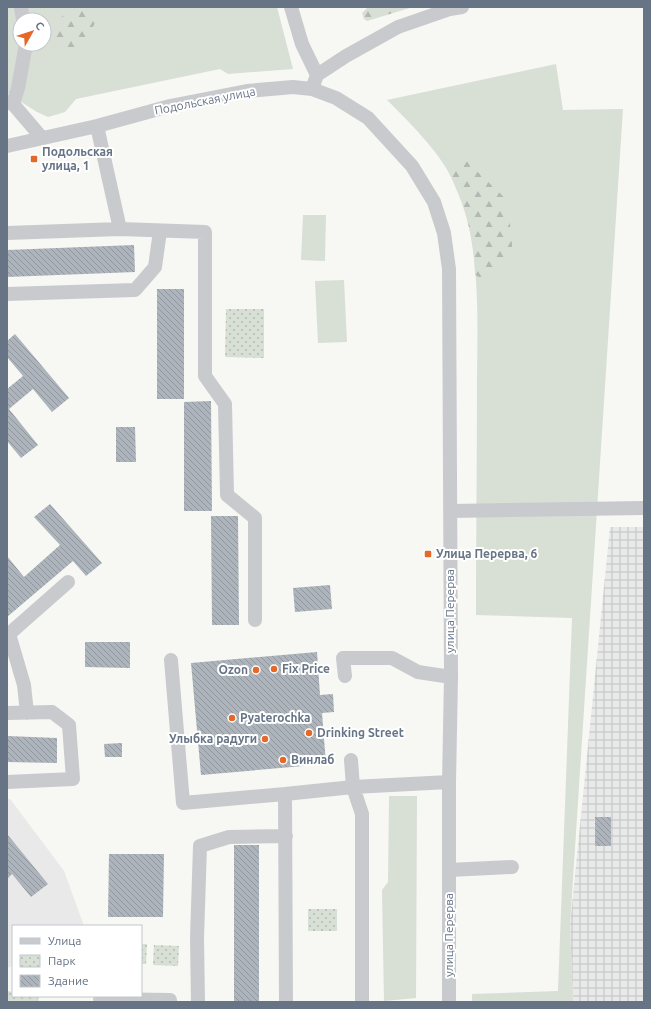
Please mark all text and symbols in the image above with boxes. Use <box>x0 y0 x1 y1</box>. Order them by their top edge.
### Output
north arrow <box>12 12 52 52</box>
text: С <box>33 19 47 32</box>
street label: Подольская улица <box>153 84 256 117</box>
place label: Подольская улица, 1 <box>42 145 113 172</box>
marker: Подольская улица, 1 <box>29 154 39 164</box>
place label: Улица Перерва, 6 <box>436 547 538 560</box>
marker: Улица Перерва, 6 <box>423 549 433 559</box>
street label: улица Перерва <box>443 569 456 653</box>
place label: Fix Price <box>282 662 330 675</box>
place label: Ozon <box>219 663 248 676</box>
marker: Fix Price <box>269 664 279 674</box>
marker: Ozon <box>251 665 261 675</box>
place label: Pyaterochka <box>240 711 311 724</box>
marker: Pyaterochka <box>227 713 237 723</box>
place label: Drinking Street <box>317 726 404 739</box>
marker: Drinking Street <box>304 728 314 738</box>
place label: Улыбка радуги <box>169 732 257 745</box>
marker: Улыбка радуги <box>260 734 270 744</box>
place label: Винлаб <box>291 753 334 766</box>
marker: Винлаб <box>278 755 288 765</box>
street label: улица Перерва <box>442 893 455 977</box>
legend <box>12 925 142 997</box>
text: Улица <box>48 934 81 947</box>
text: Парк <box>48 954 76 967</box>
text: Здание <box>48 974 89 987</box>

